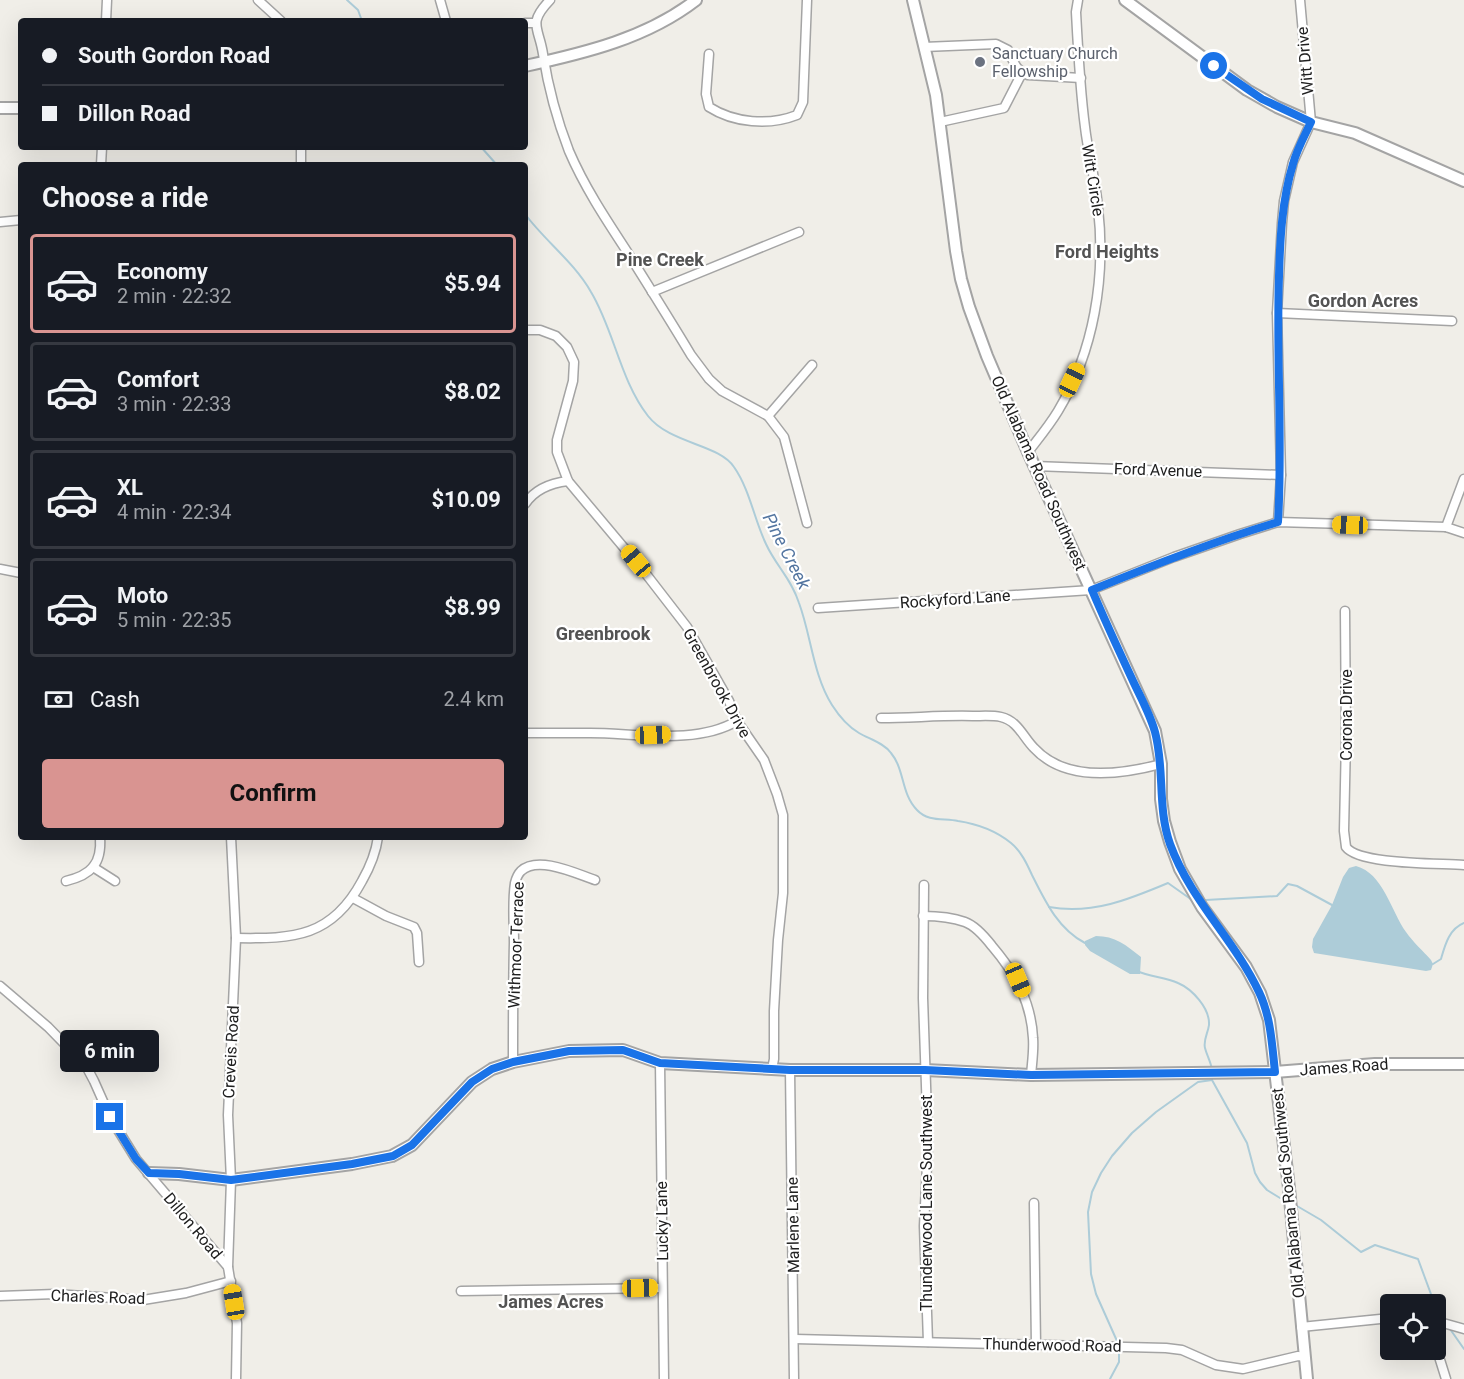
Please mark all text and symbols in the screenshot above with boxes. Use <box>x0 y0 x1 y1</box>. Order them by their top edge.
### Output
street label: Witt Drive <box>1293 26 1317 96</box>
text: South Gordon Road <box>78 43 270 68</box>
place label: Sanctuary Church Fellowship <box>992 44 1118 81</box>
route start <box>1200 52 1227 79</box>
marker: Sanctuary Church Fellowship <box>973 55 987 69</box>
text: Dillon Road <box>78 101 191 126</box>
street label: Witt Circle <box>1078 143 1108 217</box>
text: Choose a ride <box>42 182 208 214</box>
district label: Ford Heights <box>1055 241 1159 262</box>
district label: Pine Creek <box>616 249 704 270</box>
icon: car <box>45 257 99 311</box>
text: Economy <box>117 259 208 284</box>
text: $5.94 <box>444 271 501 296</box>
text: 2 min · 22:32 <box>117 284 232 308</box>
district label: Gordon Acres <box>1308 290 1418 311</box>
car <box>1056 360 1088 400</box>
icon: car <box>45 365 99 419</box>
text: Comfort <box>117 367 199 392</box>
street label: Old Alabama Road Southwest <box>987 373 1091 573</box>
text: $8.02 <box>444 379 501 404</box>
text: 3 min · 22:33 <box>117 392 232 416</box>
street label: Ford Avenue <box>1114 459 1202 481</box>
icon: car <box>45 473 99 527</box>
text: XL <box>117 475 143 500</box>
text: $10.09 <box>432 487 501 512</box>
text: 4 min · 22:34 <box>117 500 232 524</box>
water label: Pine Creek <box>759 509 816 594</box>
car <box>1332 515 1368 535</box>
car <box>618 541 654 581</box>
icon: car <box>45 581 99 635</box>
text: Moto <box>117 583 168 608</box>
street label: Rockyford Lane <box>899 586 1011 612</box>
text: $8.99 <box>444 595 501 620</box>
text: 5 min · 22:35 <box>117 608 232 632</box>
district label: Greenbrook <box>556 623 651 644</box>
street label: Greenbrook Drive <box>679 625 755 741</box>
street label: Corona Drive <box>1337 669 1356 761</box>
icon: cash <box>42 683 75 716</box>
text: Cash <box>90 687 140 712</box>
text: 2.4 km <box>444 687 504 711</box>
car <box>635 725 671 745</box>
button: Confirm <box>42 759 504 828</box>
street label: Withmoor Terrace <box>504 881 528 1009</box>
car <box>1003 960 1033 1000</box>
street label: Creveis Road <box>219 1005 243 1099</box>
callout: 6 min <box>60 1030 160 1072</box>
text: 6 min <box>84 1039 135 1063</box>
street label: James Road <box>1299 1054 1389 1080</box>
street label: Old Alabama Road Southwest <box>1267 1087 1309 1299</box>
street label: Thunderwood Lane Southwest <box>917 1095 936 1311</box>
route end <box>96 1103 123 1130</box>
street label: Marlene Lane <box>783 1177 803 1273</box>
street label: Lucky Lane <box>652 1181 672 1261</box>
street label: Dillon Road <box>160 1189 226 1263</box>
car <box>622 1279 658 1297</box>
car <box>222 1283 246 1321</box>
street label: Charles Road <box>50 1286 146 1308</box>
district label: James Acres <box>498 1291 604 1312</box>
map controls <box>1380 1294 1446 1360</box>
button: locate <box>1380 1294 1446 1360</box>
street label: Thunderwood Road <box>982 1334 1122 1356</box>

